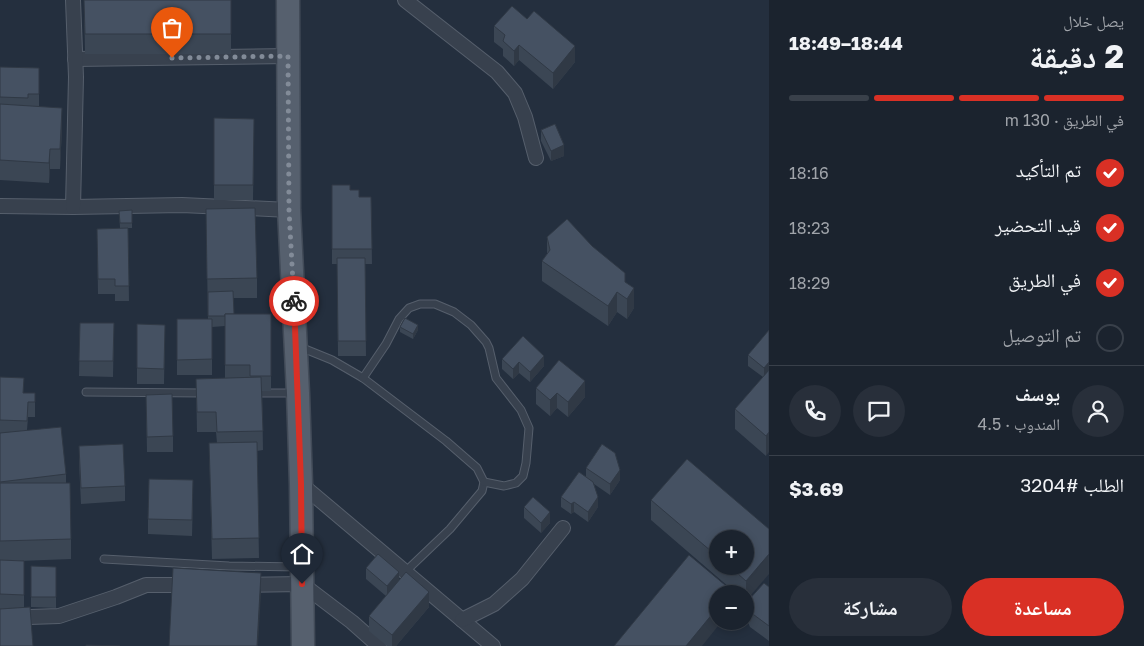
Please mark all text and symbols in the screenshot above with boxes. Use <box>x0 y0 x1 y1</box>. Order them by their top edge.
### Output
pin <box>151 7 193 58</box>
text: يصل خلال <box>1063 11 1124 31</box>
icon: bag <box>158 14 186 42</box>
text: 18:44–18:49 <box>789 31 903 54</box>
text: 2 دقيقة <box>1029 37 1124 75</box>
text: في الطريق · 130 m <box>1005 110 1124 130</box>
text: تم التأكيد <box>1016 158 1081 181</box>
icon: check <box>1096 159 1124 187</box>
text: 18:16 <box>789 163 829 183</box>
text: قيد التحضير <box>995 213 1081 236</box>
icon: check <box>1096 214 1124 242</box>
text: 18:23 <box>789 218 830 238</box>
text: في الطريق <box>1008 268 1081 291</box>
icon: check <box>1096 269 1124 297</box>
text: 18:29 <box>789 273 830 293</box>
courier <box>269 276 319 326</box>
icon: bike <box>280 287 308 315</box>
text: تم التوصيل <box>1002 323 1081 346</box>
text: يوسف <box>1015 382 1060 405</box>
button: phone <box>789 385 841 437</box>
button: chat <box>853 385 905 437</box>
button: person <box>1072 385 1124 437</box>
text: المندوب · 4.5 <box>977 414 1060 434</box>
text: الطلب #3204 <box>1020 473 1124 496</box>
text: $3.69 <box>789 477 844 500</box>
map controls <box>709 530 754 630</box>
button: + <box>709 530 754 575</box>
pin <box>281 533 323 584</box>
icon: home <box>288 540 316 568</box>
button: مشاركة <box>789 578 952 636</box>
button: مساعدة <box>962 578 1124 636</box>
button: − <box>709 585 754 630</box>

